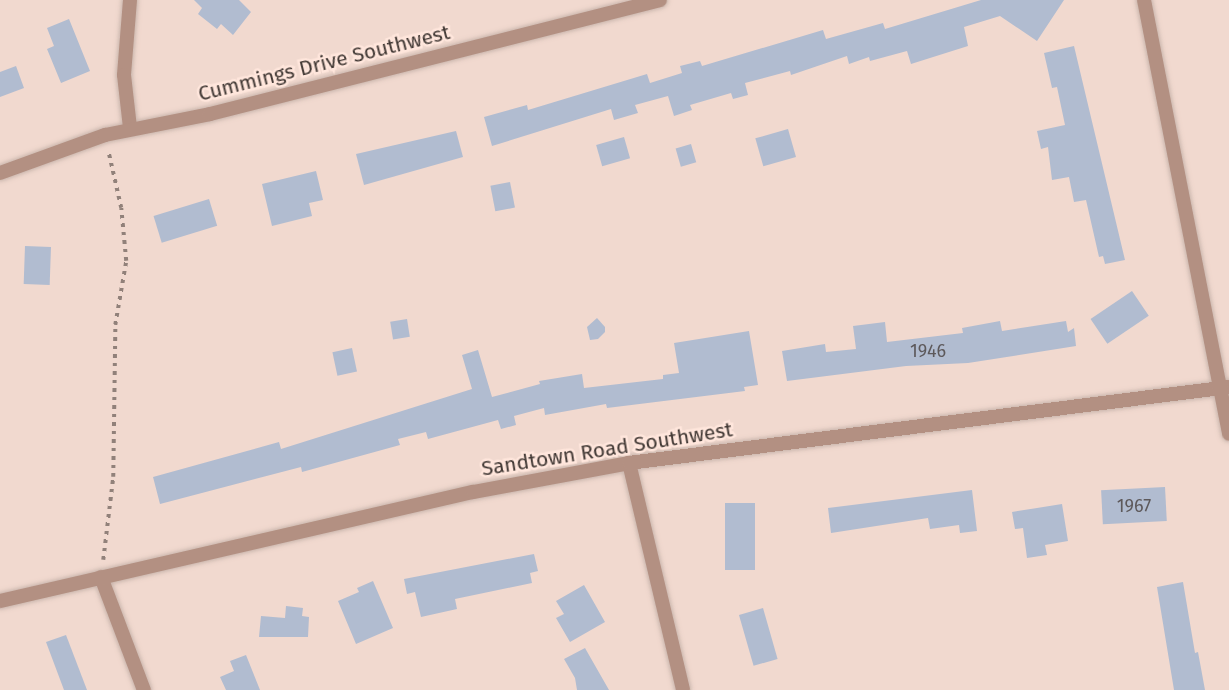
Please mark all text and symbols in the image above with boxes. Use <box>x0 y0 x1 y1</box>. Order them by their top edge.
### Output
street label: Cummings Drive Southwest <box>196 20 452 106</box>
house number: 1946 <box>910 340 946 362</box>
street label: Sandtown Road Southwest <box>480 417 734 481</box>
house number: 1967 <box>1117 495 1151 517</box>

